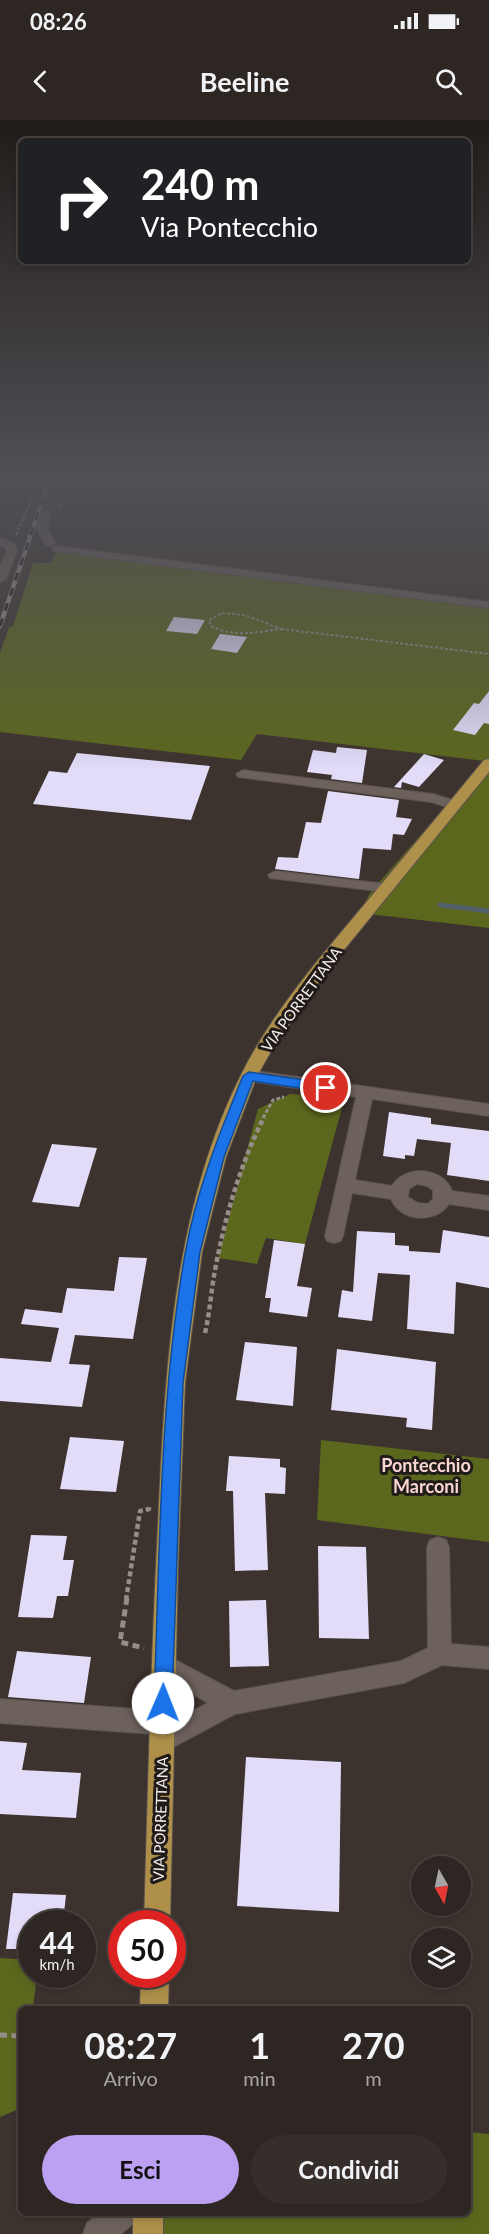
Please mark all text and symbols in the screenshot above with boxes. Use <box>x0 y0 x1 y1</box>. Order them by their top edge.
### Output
text: 08:26 <box>30 8 87 35</box>
icon: back <box>24 65 57 98</box>
text: Beeline <box>200 65 289 98</box>
icon: search <box>432 65 465 98</box>
text: 240 m <box>141 159 259 209</box>
icon: right <box>42 162 120 240</box>
text: Via Pontecchio <box>141 210 318 243</box>
street label: VIA PORRETTANA <box>257 943 345 1055</box>
pin <box>300 1062 351 1113</box>
icon: arrive <box>309 1071 342 1104</box>
district label: Pontecchio Marconi <box>381 1454 471 1497</box>
position arrow <box>131 1671 195 1735</box>
street label: VIA PORRETTANA <box>149 1756 171 1882</box>
north arrow <box>411 1856 471 1916</box>
map controls <box>411 1856 471 1988</box>
speed limit sign: 50 <box>108 1910 186 1988</box>
text: 44 <box>40 1924 74 1960</box>
button: layers <box>411 1928 471 1988</box>
text: km/h <box>39 1955 75 1973</box>
text: 08:27 <box>84 2023 177 2067</box>
text: 1 <box>249 2023 270 2067</box>
text: 270 <box>342 2023 405 2067</box>
text: Arrivo <box>104 2066 158 2090</box>
text: min <box>243 2066 276 2090</box>
text: m <box>365 2066 382 2090</box>
button: Esci <box>42 2135 239 2204</box>
button: Condividi <box>251 2135 447 2204</box>

